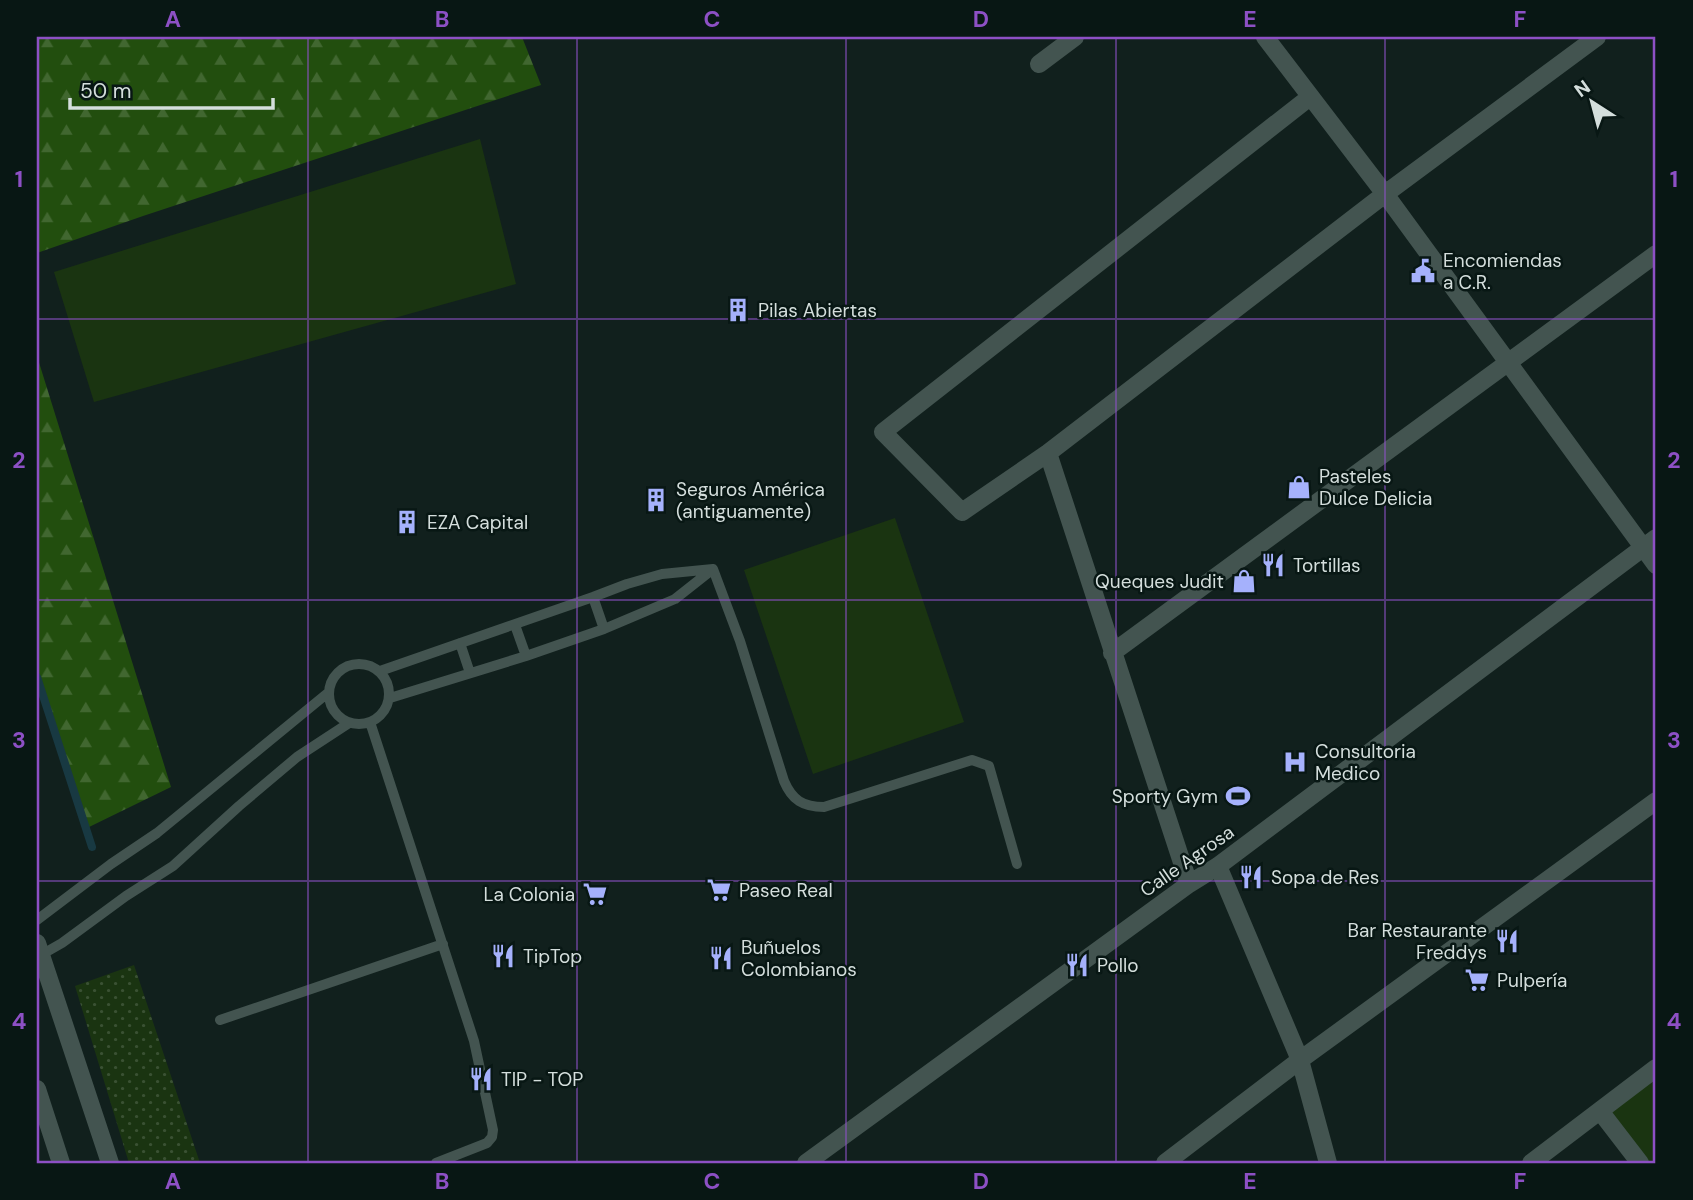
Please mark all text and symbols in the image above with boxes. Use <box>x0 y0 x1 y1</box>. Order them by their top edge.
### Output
text: A <box>165 4 181 34</box>
text: B <box>435 4 449 34</box>
text: C <box>704 4 720 34</box>
text: D <box>973 4 989 34</box>
text: E <box>1243 4 1257 34</box>
text: F <box>1514 4 1527 34</box>
scale bar <box>70 66 273 110</box>
north arrow <box>1556 66 1626 136</box>
text: N <box>1569 74 1595 103</box>
text: 50 m <box>80 77 131 105</box>
text: 1 <box>15 164 23 194</box>
text: 1 <box>1670 164 1678 194</box>
place label: Encomiendas a C.R. <box>1443 248 1562 295</box>
public building icon: Encomiendas a C.R. <box>1409 257 1437 285</box>
building icon: Pilas Abiertas <box>724 296 752 324</box>
place label: Pilas Abiertas <box>758 298 877 323</box>
text: 2 <box>12 445 26 475</box>
text: 2 <box>1667 445 1681 475</box>
place label: Pasteles Dulce Delicia <box>1319 464 1432 511</box>
shop icon: Pasteles Dulce Delicia <box>1285 473 1313 501</box>
place label: Seguros América (antiguamente) <box>676 477 825 524</box>
building icon: Seguros América (antiguamente) <box>642 486 670 514</box>
building icon: EZA Capital <box>393 508 421 536</box>
place label: EZA Capital <box>427 510 528 535</box>
restaurant icon: Tortillas <box>1259 551 1287 579</box>
place label: Tortillas <box>1293 553 1361 578</box>
shop icon: Queques Judit <box>1230 567 1258 595</box>
place label: Queques Judit <box>1095 569 1224 594</box>
text: 3 <box>12 725 26 755</box>
text: 3 <box>1667 725 1681 755</box>
place label: Consultoria Medico <box>1315 739 1416 786</box>
hospital icon: Consultoria Medico <box>1281 748 1309 776</box>
sports icon: Sporty Gym <box>1224 782 1252 810</box>
place label: Sporty Gym <box>1112 784 1218 809</box>
street label: Calle Agrosa <box>1135 819 1239 903</box>
restaurant icon: Sopa de Res <box>1237 863 1265 891</box>
place label: Sopa de Res <box>1271 865 1379 890</box>
supermarket icon: Paseo Real <box>705 876 733 904</box>
place label: Paseo Real <box>739 878 833 903</box>
supermarket icon: La Colonia <box>581 880 609 908</box>
place label: La Colonia <box>483 882 575 907</box>
place label: Bar Restaurante Freddys <box>1348 918 1487 965</box>
restaurant icon: Bar Restaurante Freddys <box>1493 927 1521 955</box>
place label: Buñuelos Colombianos <box>741 935 857 982</box>
restaurant icon: TipTop <box>489 942 517 970</box>
place label: TipTop <box>523 944 582 969</box>
restaurant icon: Buñuelos Colombianos <box>707 944 735 972</box>
restaurant icon: Pollo <box>1063 951 1091 979</box>
place label: Pollo <box>1097 953 1138 978</box>
supermarket icon: Pulpería <box>1463 966 1491 994</box>
place label: Pulpería <box>1497 968 1567 993</box>
text: 4 <box>12 1006 27 1036</box>
text: 4 <box>1667 1006 1682 1036</box>
restaurant icon: TIP - TOP <box>467 1065 495 1093</box>
place label: TIP - TOP <box>501 1067 583 1092</box>
text: A <box>165 1166 181 1196</box>
text: B <box>435 1166 449 1196</box>
text: C <box>704 1166 720 1196</box>
text: D <box>973 1166 989 1196</box>
text: E <box>1243 1166 1257 1196</box>
text: F <box>1514 1166 1527 1196</box>

